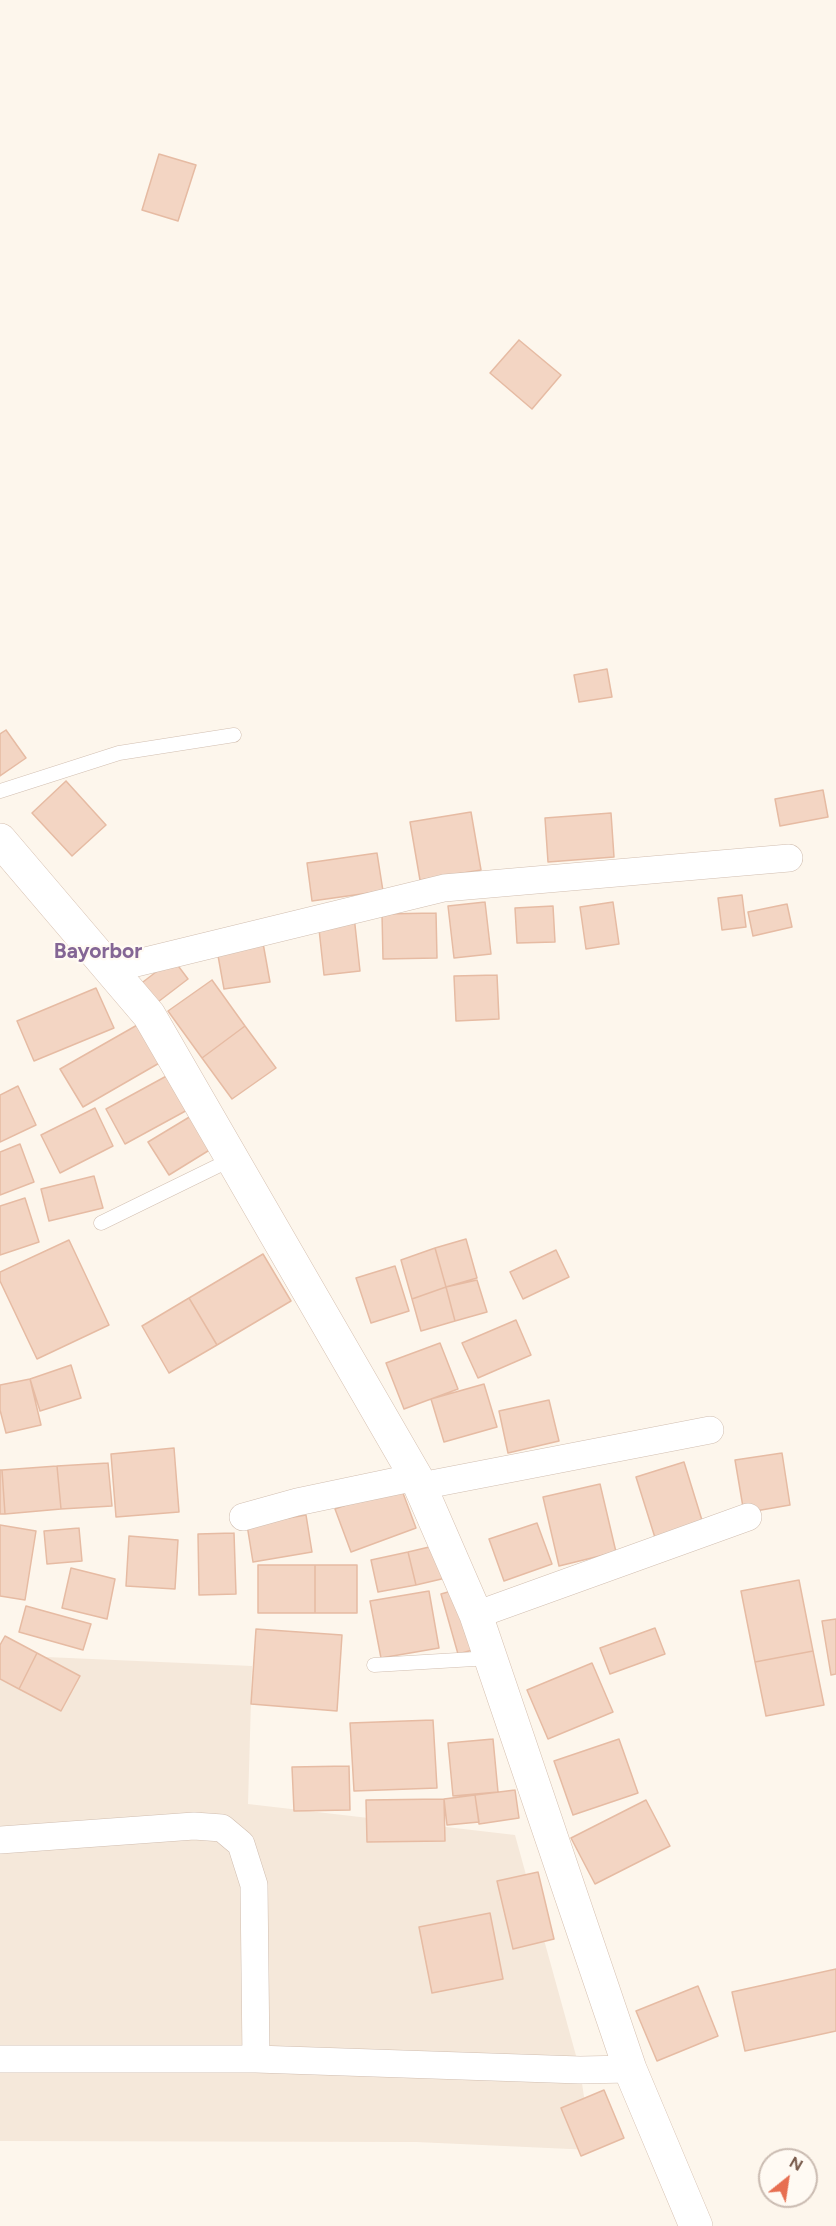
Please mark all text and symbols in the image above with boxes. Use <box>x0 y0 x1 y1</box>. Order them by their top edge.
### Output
district label: Bayorbor <box>54 939 142 965</box>
north arrow <box>758 2148 818 2208</box>
text: N <box>786 2152 806 2175</box>

